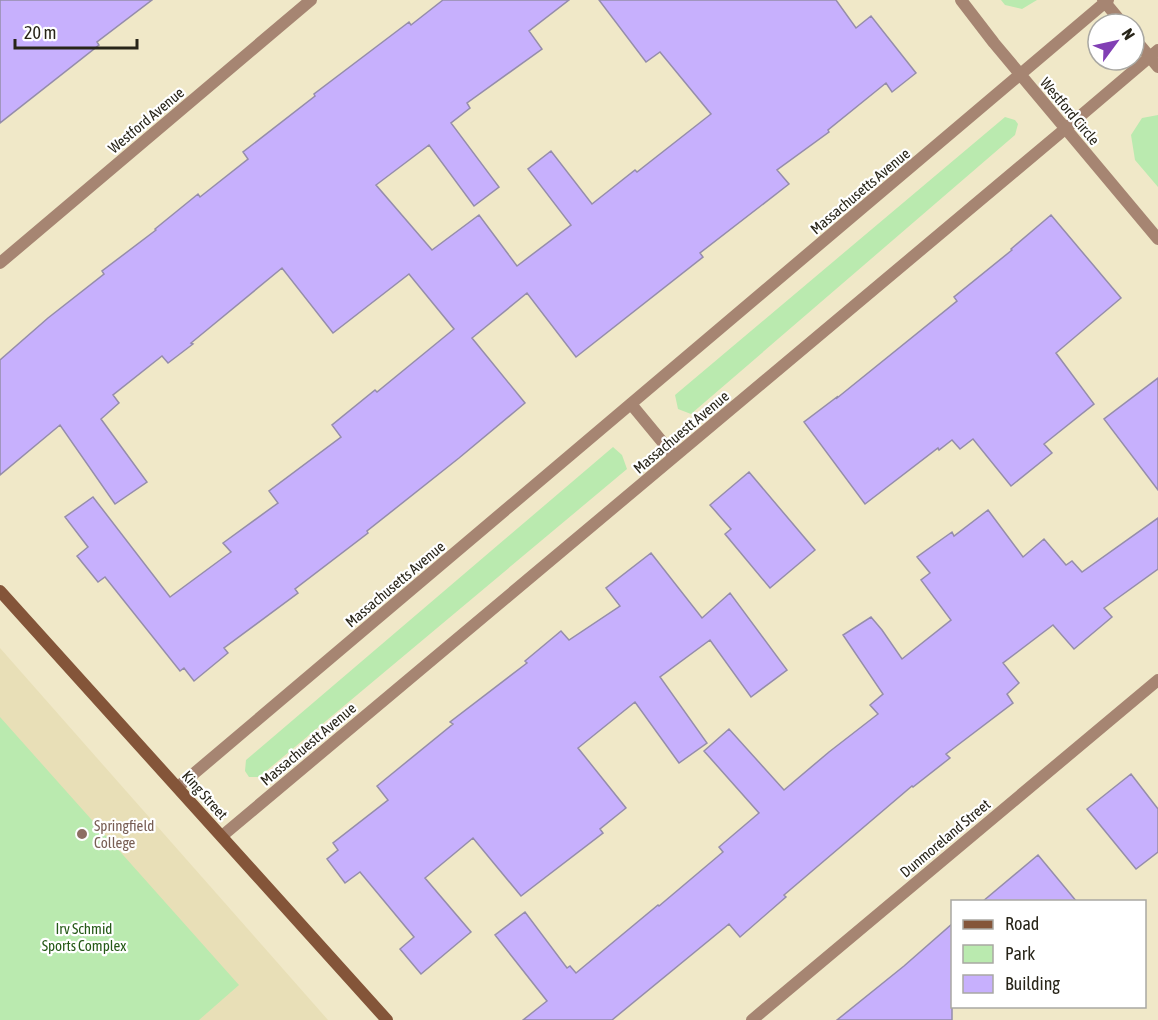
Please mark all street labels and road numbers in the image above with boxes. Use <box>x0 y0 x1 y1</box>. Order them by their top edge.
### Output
street label: Westford Circle <box>1037 74 1103 148</box>
street label: Westford Avenue <box>105 83 187 156</box>
street label: Massachusetts Avenue <box>807 144 913 237</box>
street label: Massachuestt Avenue <box>630 387 732 477</box>
street label: Massachusetts Avenue <box>342 537 448 630</box>
street label: Massachuestt Avenue <box>257 699 359 789</box>
street label: King Street <box>179 767 231 823</box>
street label: Dunmoreland Street <box>897 795 993 881</box>

